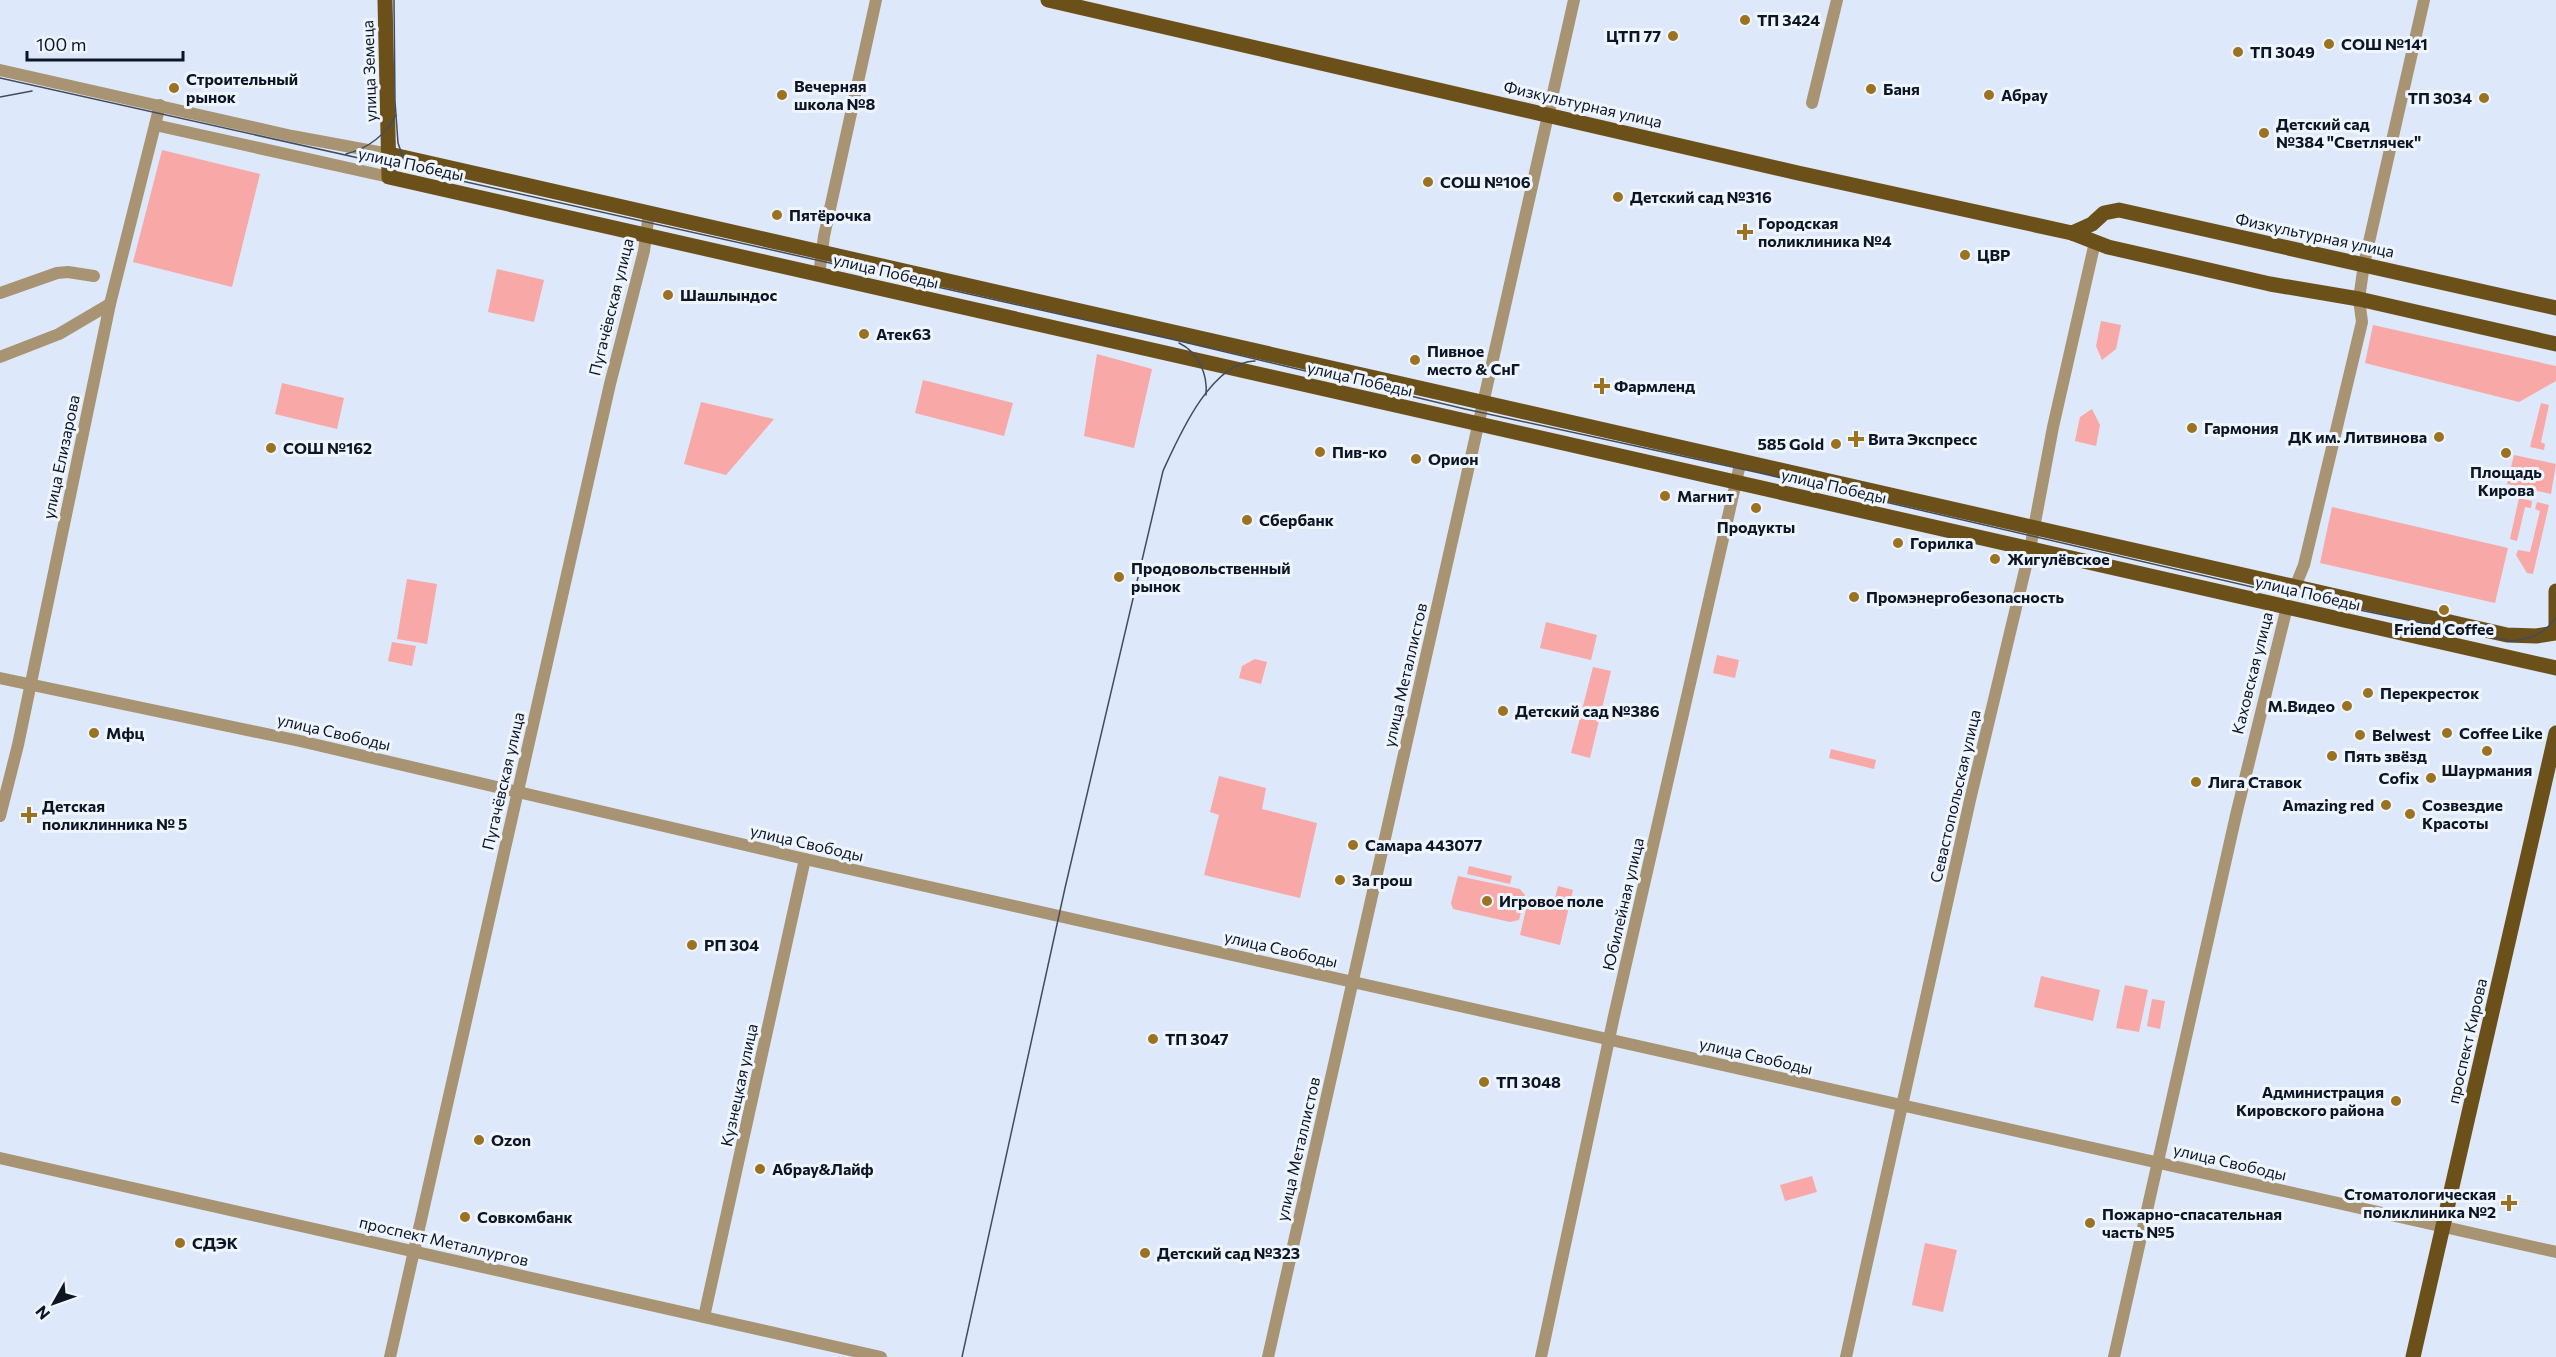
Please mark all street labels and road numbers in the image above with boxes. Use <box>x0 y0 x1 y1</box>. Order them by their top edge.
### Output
street label: улица Земеца <box>357 20 380 122</box>
street label: Физкультурная улица <box>1502 76 1664 131</box>
street label: улица Победы <box>357 143 466 184</box>
street label: Физкультурная улица <box>2234 208 2396 261</box>
street label: Пугачёвская улица <box>584 236 637 378</box>
street label: улица Победы <box>832 249 941 292</box>
street label: улица Победы <box>1306 357 1415 400</box>
street label: улица Елизарова <box>38 393 83 521</box>
street label: улица Победы <box>1780 464 1889 507</box>
street label: улица Победы <box>2254 571 2363 614</box>
street label: улица Металлистов <box>1379 601 1430 749</box>
street label: Каховская улица <box>2227 610 2276 736</box>
street label: Севастопольская улица <box>1925 707 1984 884</box>
street label: улица Свободы <box>275 709 393 754</box>
street label: Пугачёвская улица <box>477 710 528 852</box>
street label: улица Свободы <box>748 820 866 865</box>
street label: Юбилейная улица <box>1598 836 1647 972</box>
street label: улица Свободы <box>1222 926 1340 971</box>
street label: проспект Кирова <box>2443 976 2490 1106</box>
street label: Кузнецкая улица <box>716 1022 761 1148</box>
street label: улица Свободы <box>1697 1033 1815 1078</box>
street label: улица Металлистов <box>1272 1075 1323 1223</box>
street label: улица Свободы <box>2171 1139 2289 1184</box>
street label: проспект Металлургов <box>358 1212 531 1269</box>

